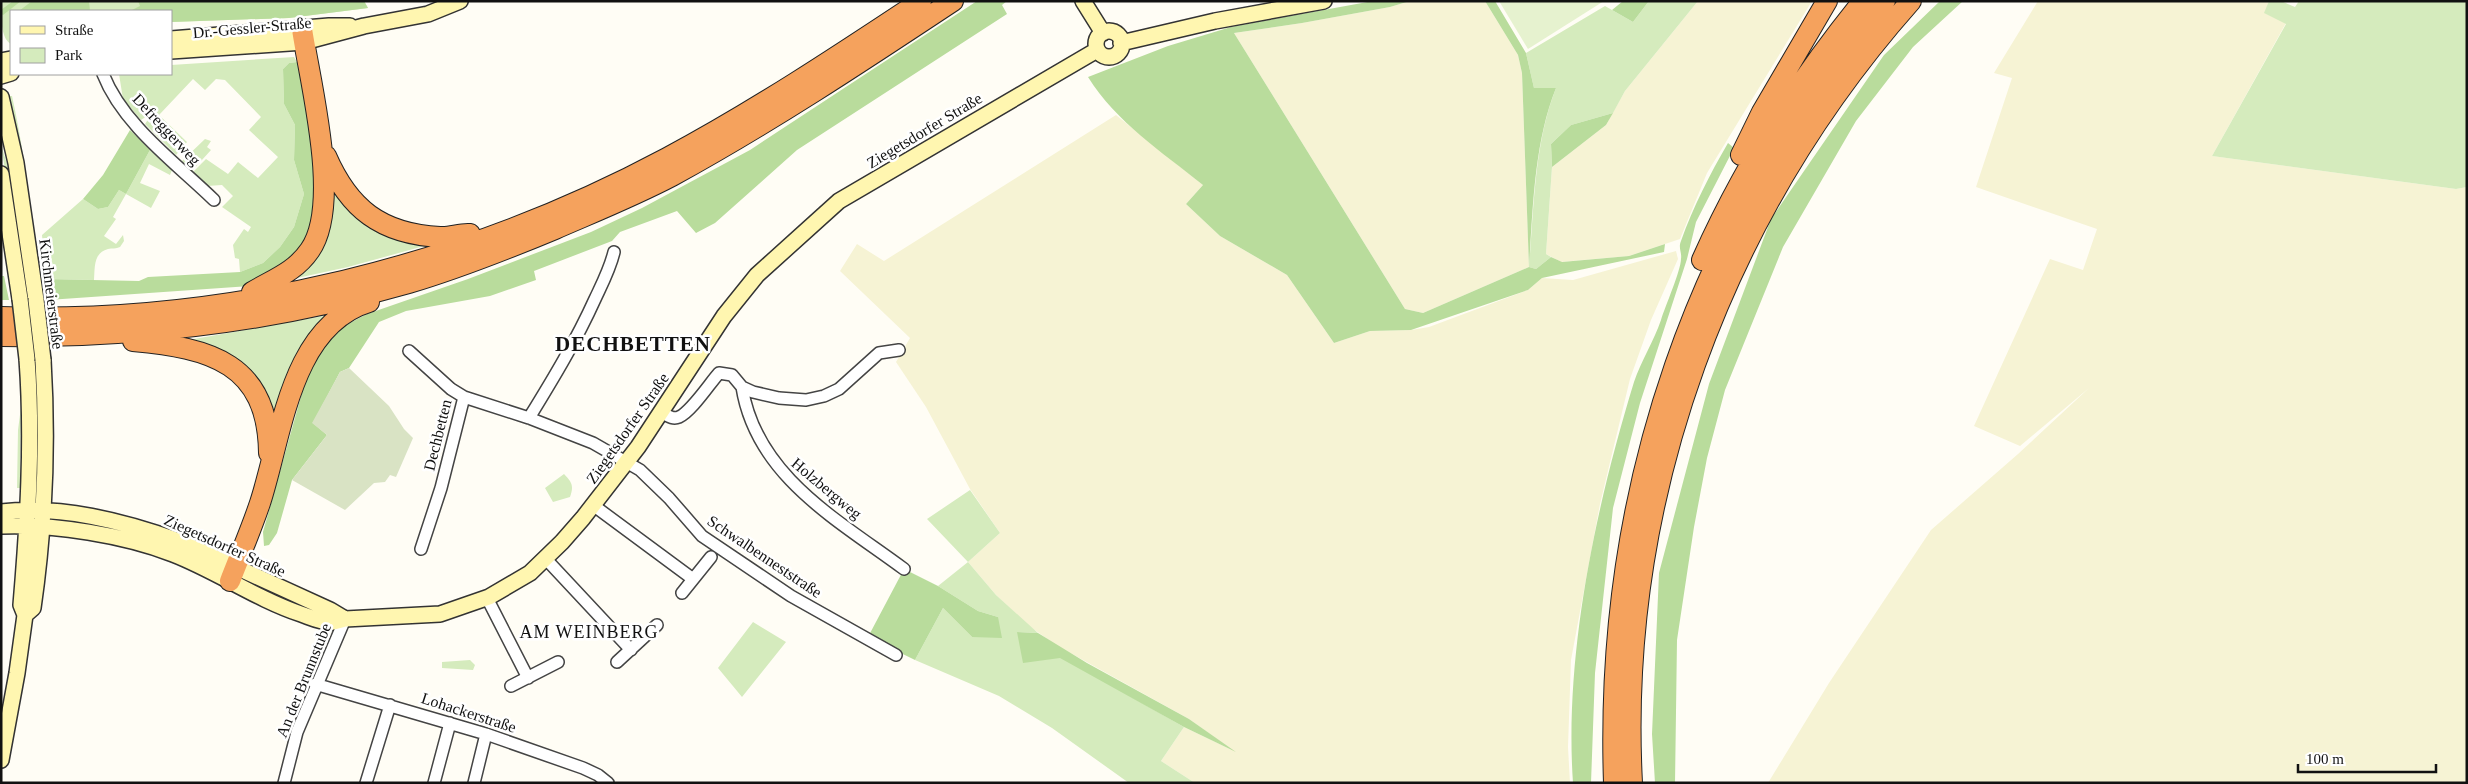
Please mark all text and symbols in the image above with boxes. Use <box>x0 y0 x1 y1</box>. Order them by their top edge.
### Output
legend <box>10 10 172 75</box>
street label: Dr.-Gessler-Straße <box>192 14 312 41</box>
text: Straße <box>55 22 94 38</box>
text: Park <box>55 47 83 63</box>
street label: Ziegetsdorfer Straße <box>864 89 985 172</box>
street label: Defreggerweg <box>128 90 204 169</box>
street label: Kirchmeierstraße <box>36 238 67 350</box>
district label: DECHBETTEN <box>555 332 711 356</box>
street label: Ziegetsdorfer Straße <box>583 370 673 487</box>
street label: Dechbetten <box>420 398 455 473</box>
street label: Holzbergweg <box>788 454 865 523</box>
street label: Ziegetsdorfer Straße <box>161 511 288 581</box>
street label: Schwalbenneststraße <box>704 512 825 601</box>
street label: An der Brunnstube <box>273 621 334 740</box>
district label: AM WEINBERG <box>519 622 659 642</box>
street label: Lohackerstraße <box>419 689 518 736</box>
scale bar <box>2298 742 2436 774</box>
text: 100 m <box>2306 751 2344 767</box>

